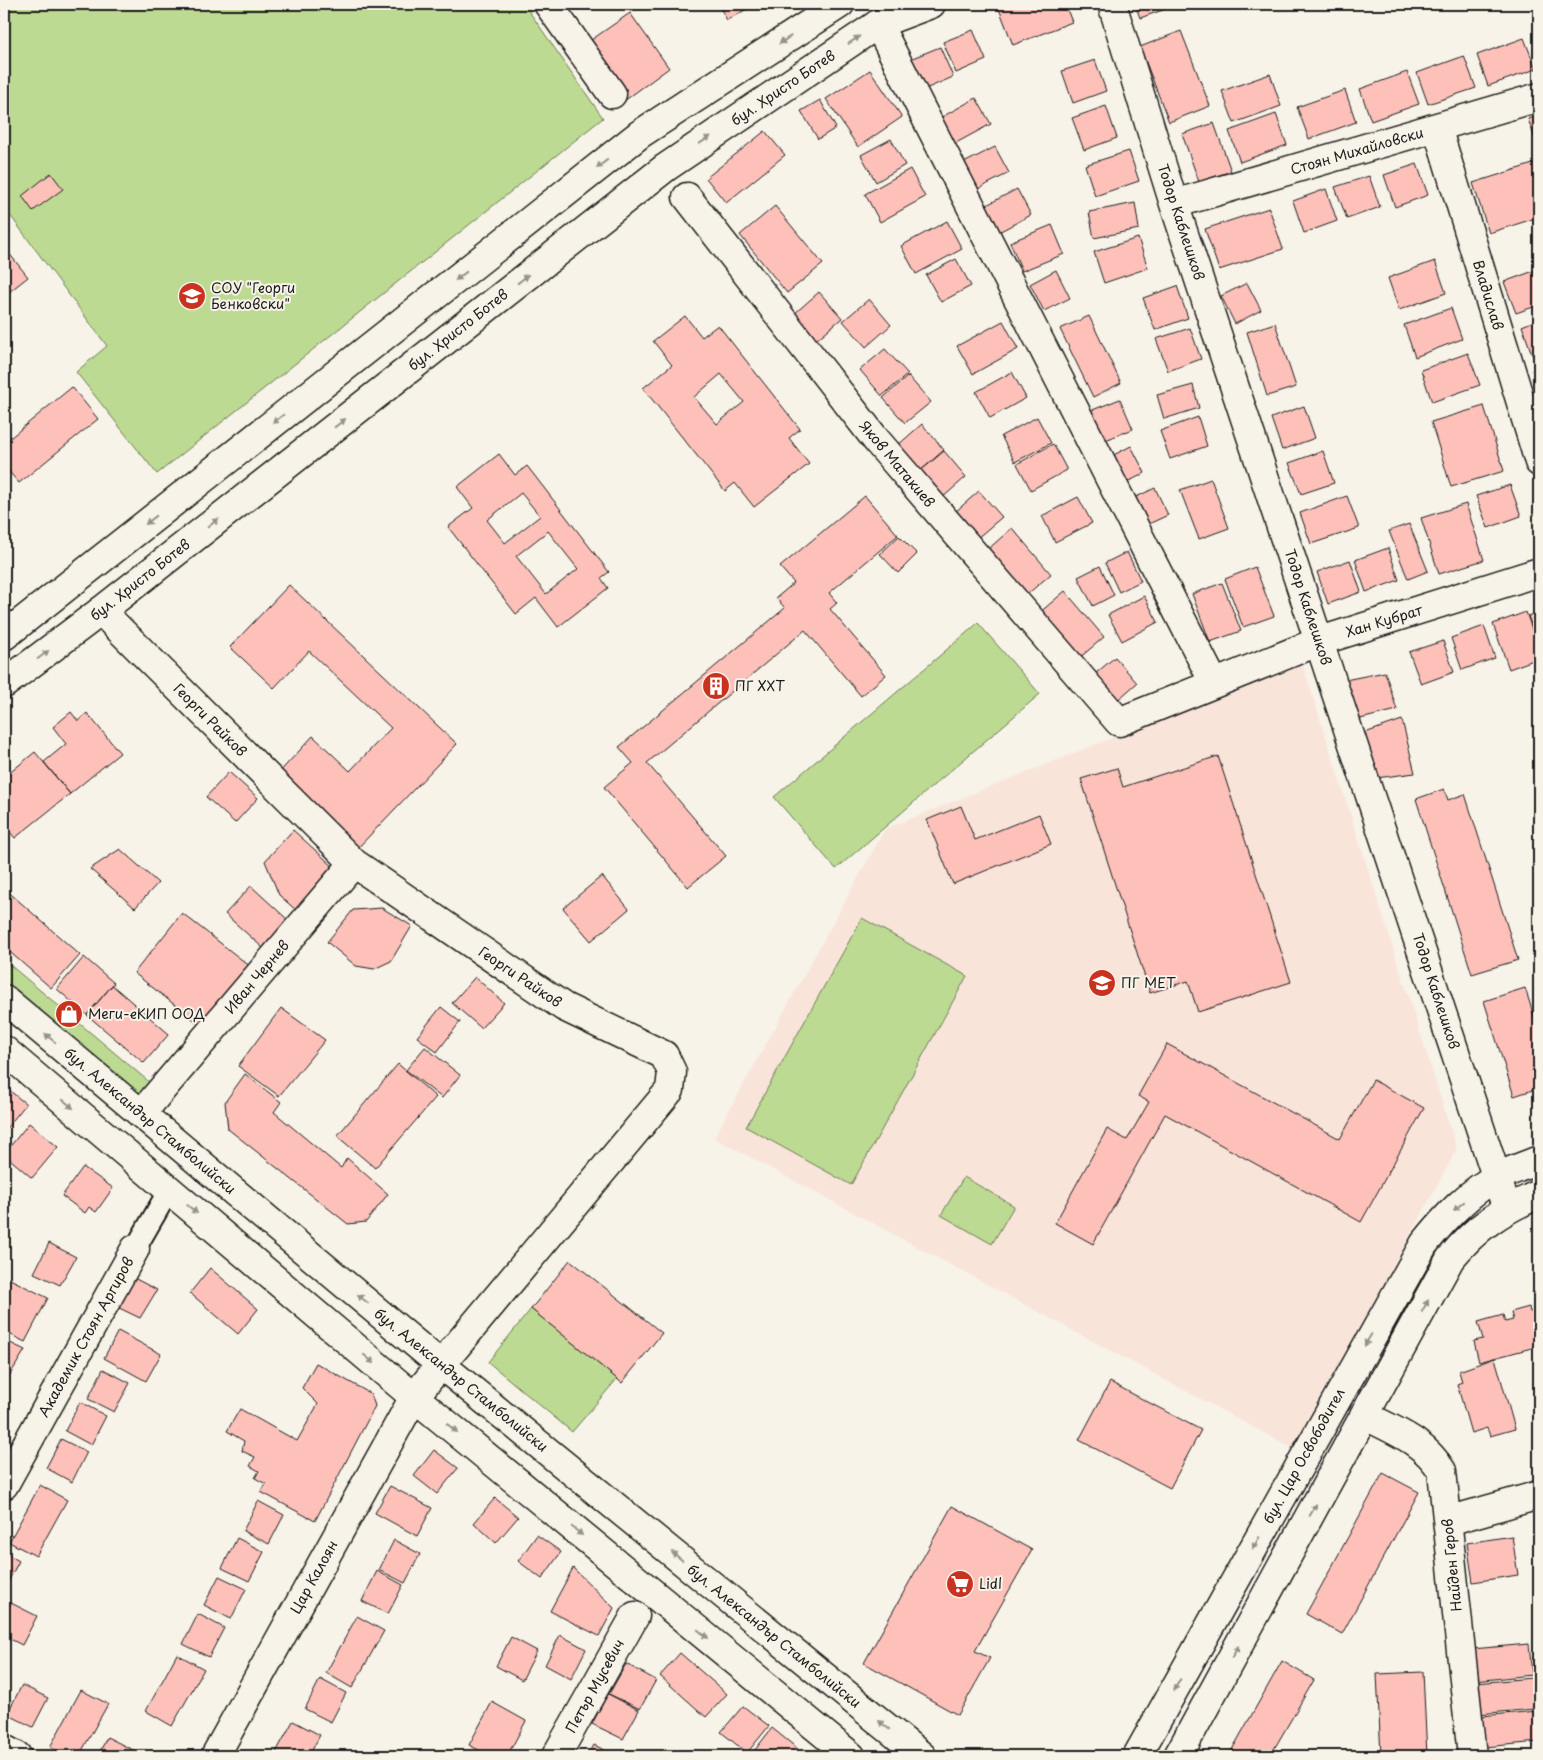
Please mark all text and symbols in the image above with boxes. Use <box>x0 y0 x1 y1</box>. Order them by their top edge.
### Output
one-way arrow <box>778 35 792 45</box>
one-way arrow <box>848 35 861 45</box>
street label: бул. Христо Ботев <box>726 45 839 130</box>
street label: Стоян Михайловски <box>1288 121 1426 180</box>
one-way arrow <box>698 135 712 145</box>
one-way arrow <box>596 159 609 170</box>
street label: Тодор Каблешков <box>1153 161 1210 283</box>
street label: Владислав <box>1468 257 1509 332</box>
one-way arrow <box>455 270 468 281</box>
one-way arrow <box>516 274 530 284</box>
place label: СОУ "Георги Бенковски" <box>211 277 295 314</box>
school or university icon: СОУ "Георги Бенковски" <box>177 281 207 311</box>
street label: бул. Христо Ботев <box>403 284 512 375</box>
one-way arrow <box>272 414 285 425</box>
street label: Яков Матакиев <box>855 416 940 512</box>
one-way arrow <box>333 417 346 428</box>
one-way arrow <box>144 515 157 525</box>
one-way arrow <box>206 518 219 529</box>
street label: бул. Христо Ботев <box>85 534 194 625</box>
street label: Тодор Каблешков <box>1280 546 1337 668</box>
street label: Хан Кубрат <box>1343 599 1426 642</box>
one-way arrow <box>36 650 50 660</box>
building icon: ПГ ХХТ <box>701 671 731 701</box>
place label: ПГ ХХТ <box>735 675 785 696</box>
street label: Георги Райков <box>169 678 252 761</box>
street label: Тодор Каблешков <box>1408 930 1465 1052</box>
street label: Иван Чернев <box>219 935 294 1018</box>
street label: Георги Райков <box>475 941 566 1012</box>
school or university icon: ПГ МЕТ <box>1087 968 1117 998</box>
place label: ПГ МЕТ <box>1121 972 1176 993</box>
shop icon: Меги-еКИП ООД <box>54 999 84 1029</box>
place label: Меги-еКИП ООД <box>88 1003 205 1024</box>
one-way arrow <box>44 1032 57 1043</box>
street label: бул. Александър Стамболийски <box>60 1042 241 1199</box>
one-way arrow <box>61 1099 74 1110</box>
one-way arrow <box>1453 1200 1465 1212</box>
one-way arrow <box>185 1204 198 1215</box>
street label: Академик Стоян Аргиров <box>33 1253 138 1421</box>
one-way arrow <box>356 1294 369 1305</box>
one-way arrow <box>1420 1299 1429 1312</box>
street label: бул. Александър Стамболийски <box>370 1303 553 1457</box>
one-way arrow <box>1364 1333 1373 1347</box>
one-way arrow <box>363 1354 376 1365</box>
street label: бул. Цар Освободител <box>1257 1384 1350 1527</box>
one-way arrow <box>445 1422 458 1433</box>
one-way arrow <box>1309 1502 1317 1517</box>
street label: Найден Геров <box>1436 1518 1467 1613</box>
one-way arrow <box>570 1525 583 1536</box>
street label: Цар Калоян <box>285 1536 342 1617</box>
one-way arrow <box>1251 1537 1260 1550</box>
one-way arrow <box>670 1551 683 1562</box>
street label: бул. Александър Стамболийски <box>683 1559 866 1713</box>
supermarket icon: Lidl <box>945 1569 975 1599</box>
place label: Lidl <box>979 1573 1002 1594</box>
one-way arrow <box>696 1629 709 1640</box>
street label: Петър Мусевич <box>560 1635 629 1737</box>
one-way arrow <box>1231 1645 1239 1659</box>
one-way arrow <box>1172 1679 1181 1692</box>
one-way arrow <box>878 1720 891 1731</box>

